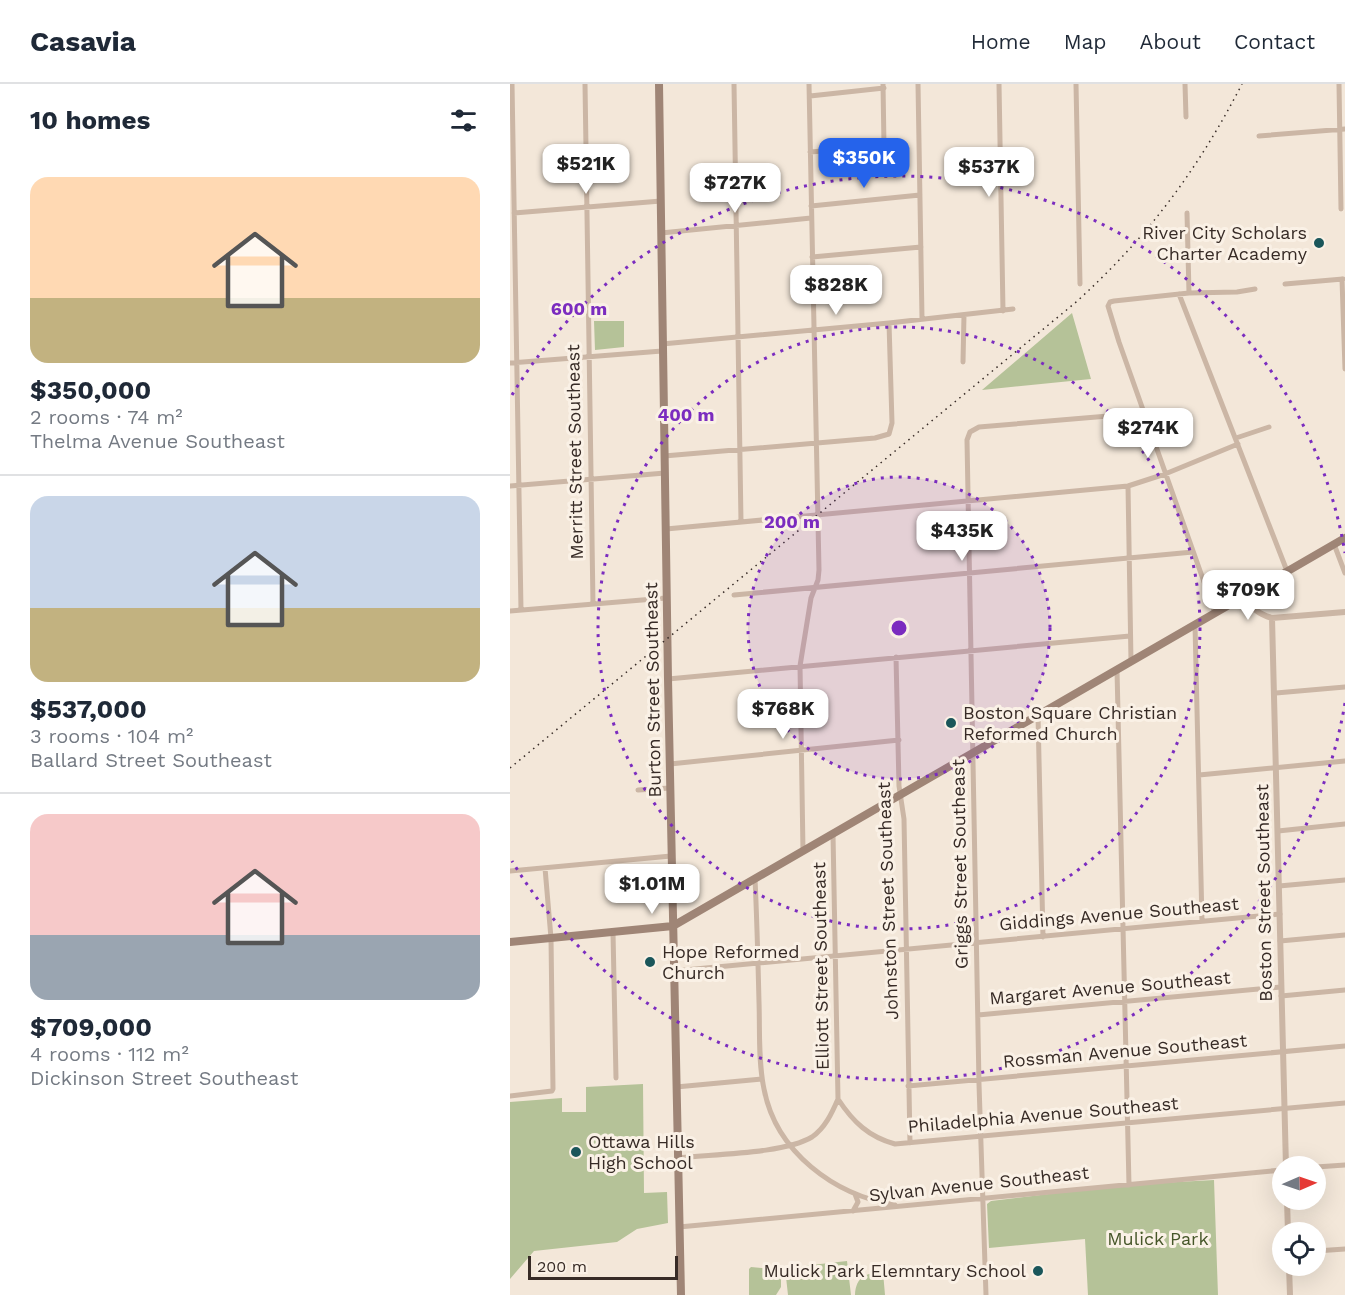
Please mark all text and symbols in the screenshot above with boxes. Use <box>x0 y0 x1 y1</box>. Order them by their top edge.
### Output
text: Casavia <box>30 25 136 58</box>
text: Home <box>971 29 1031 54</box>
text: Map <box>1064 29 1107 54</box>
text: About <box>1140 29 1201 54</box>
text: Contact <box>1234 29 1315 54</box>
icon: filters <box>447 104 480 137</box>
text: 10 homes <box>30 105 150 135</box>
pin: $350K <box>822 138 906 189</box>
pin: $521K <box>544 144 628 195</box>
text: $350K <box>832 145 896 169</box>
pin: $537K <box>947 147 1031 198</box>
text: $521K <box>557 151 615 175</box>
text: $537K <box>958 154 1020 178</box>
pin: $727K <box>693 163 777 214</box>
text: $727K <box>704 170 766 194</box>
icon: home <box>201 216 309 324</box>
place label: River City Scholars Charter Academy <box>1142 222 1308 264</box>
marker: River City Scholars Charter Academy <box>1312 236 1326 250</box>
pin: $828K <box>794 265 878 316</box>
text: $828K <box>804 272 868 296</box>
text: 600 m <box>551 298 607 319</box>
street label: Merritt Street Southeast <box>562 344 587 560</box>
text: $350,000 <box>30 375 151 405</box>
text: 400 m <box>658 404 714 425</box>
text: 2 rooms · 74 m² <box>30 405 183 429</box>
pin: $274K <box>1106 408 1190 459</box>
text: $274K <box>1117 415 1179 439</box>
text: Thelma Avenue Southeast <box>30 429 285 453</box>
text: 200 m <box>764 511 820 532</box>
pin: $435K <box>920 511 1004 562</box>
text: $435K <box>930 518 994 542</box>
icon: home <box>201 535 309 643</box>
pin: $709K <box>1206 570 1290 621</box>
text: $709K <box>1216 577 1280 601</box>
street label: Burton Street Southeast <box>640 582 665 798</box>
centre of rings <box>889 618 909 638</box>
pin: $768K <box>741 689 825 740</box>
text: $537,000 <box>30 694 147 724</box>
text: $768K <box>751 696 815 720</box>
place label: Boston Square Christian Reformed Church <box>963 702 1177 744</box>
marker: Boston Square Christian Reformed Church <box>944 716 958 730</box>
text: 3 rooms · 104 m² <box>30 724 193 748</box>
text: Ballard Street Southeast <box>30 748 272 772</box>
street label: Griggs Street Southeast <box>947 758 972 969</box>
street label: Johnston Street Southeast <box>873 781 902 1020</box>
street label: Boston Street Southeast <box>1251 784 1276 1002</box>
icon: home <box>201 853 309 961</box>
street label: Elliott Street Southeast <box>808 861 833 1070</box>
pin: $1.01M <box>603 864 701 915</box>
text: $1.01M <box>619 871 685 895</box>
street label: Giddings Avenue Southeast <box>998 893 1240 934</box>
place label: Hope Reformed Church <box>662 941 799 983</box>
marker: Hope Reformed Church <box>643 955 657 969</box>
street label: Margaret Avenue Southeast <box>989 966 1232 1008</box>
text: $709,000 <box>30 1012 152 1042</box>
street label: Rossman Avenue Southeast <box>1002 1029 1248 1072</box>
text: 4 rooms · 112 m² <box>30 1042 189 1066</box>
text: Dickinson Street Southeast <box>30 1066 298 1090</box>
street label: Philadelphia Avenue Southeast <box>907 1092 1180 1137</box>
place label: Ottawa Hills High School <box>588 1131 695 1173</box>
marker: Ottawa Hills High School <box>569 1145 583 1159</box>
north arrow <box>1272 1156 1326 1210</box>
map controls <box>1272 1156 1326 1276</box>
street label: Sylvan Avenue Southeast <box>868 1161 1090 1205</box>
button: locate <box>1272 1222 1326 1276</box>
park label: Mulick Park <box>1107 1228 1209 1249</box>
scale bar <box>528 1253 678 1280</box>
text: 200 m <box>537 1257 587 1276</box>
place label: Mulick Park Elemntary School <box>763 1260 1026 1281</box>
marker: Mulick Park Elemntary School <box>1031 1264 1045 1278</box>

